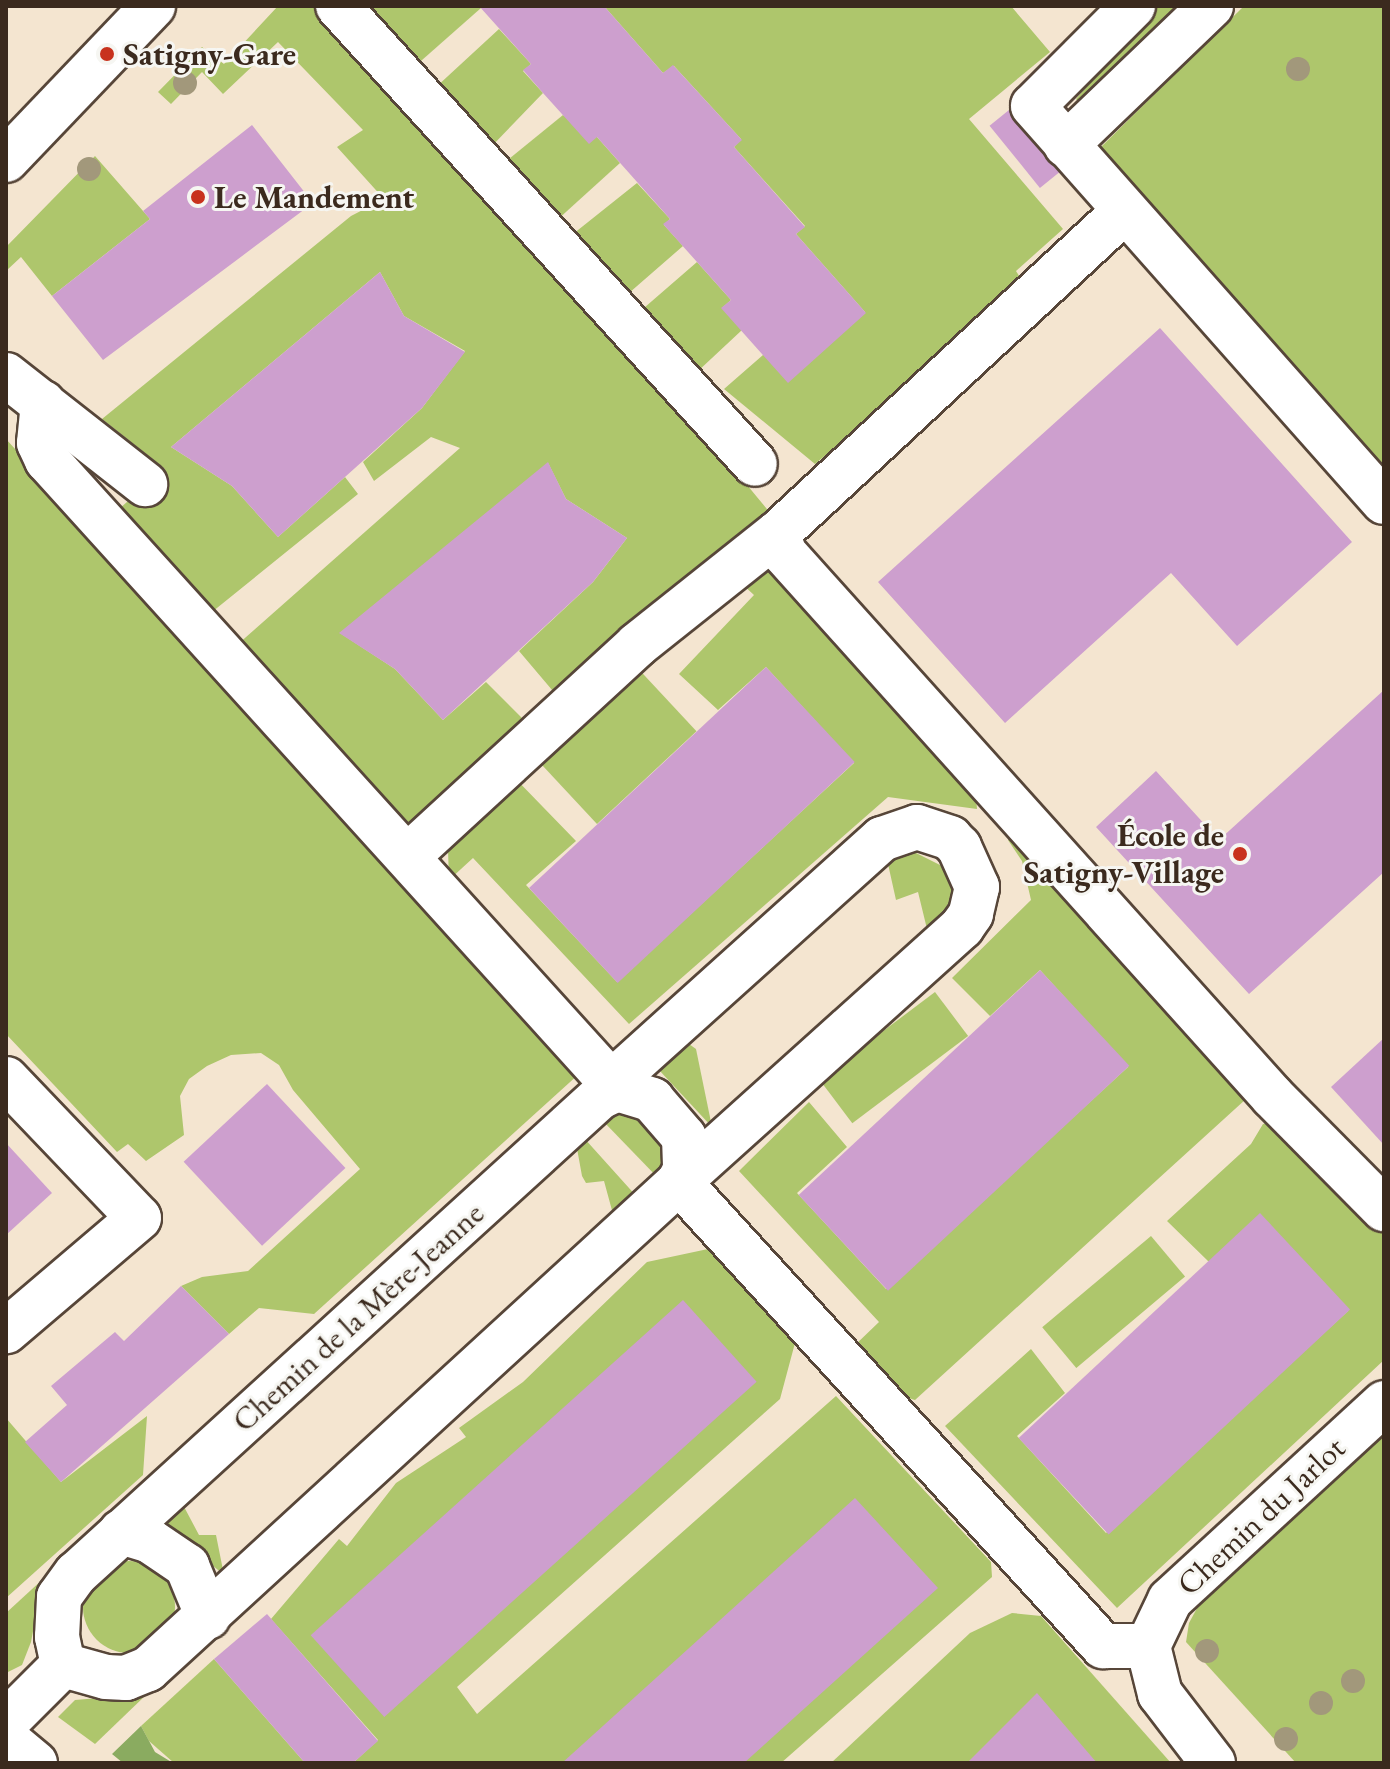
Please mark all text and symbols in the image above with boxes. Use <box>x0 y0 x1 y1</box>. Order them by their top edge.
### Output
place label: Satigny-Gare <box>123 35 296 73</box>
marker: Satigny-Gare <box>98 45 116 63</box>
place label: Le Mandement <box>214 178 414 216</box>
marker: Le Mandement <box>189 188 207 206</box>
place label: École de Satigny-Village <box>1023 817 1224 892</box>
marker: École de Satigny-Village <box>1231 845 1249 863</box>
street label: Chemin de la Mère-Jeanne <box>225 1194 491 1440</box>
street label: Chemin du Jarlot <box>1169 1429 1353 1603</box>

